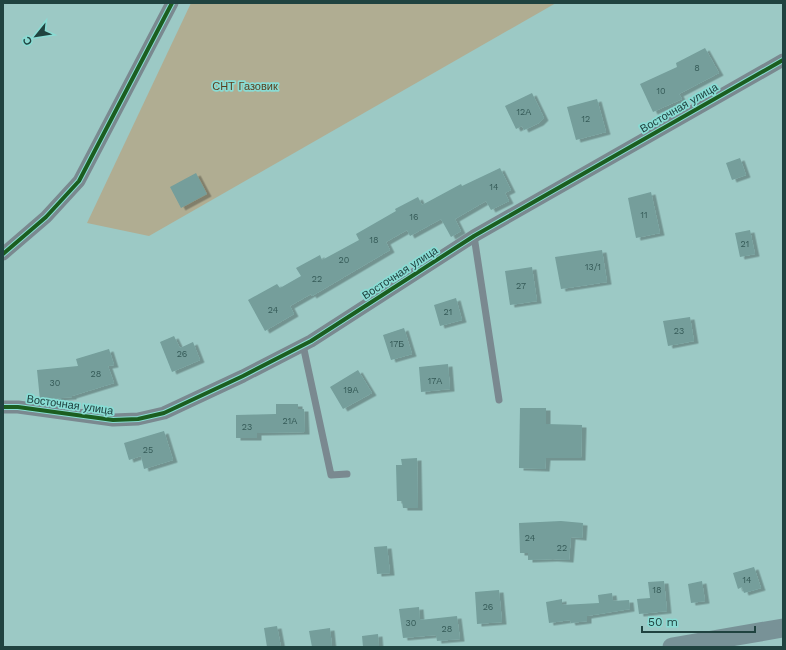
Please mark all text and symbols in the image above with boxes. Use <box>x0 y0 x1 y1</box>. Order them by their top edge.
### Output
north arrow <box>16 16 56 56</box>
text: С <box>20 34 35 47</box>
house number: 8 <box>694 63 700 73</box>
park label: СНТ Газовик <box>212 80 278 93</box>
street label: Восточная улица <box>638 80 721 136</box>
house number: 10 <box>656 86 666 96</box>
house number: 12А <box>517 107 531 117</box>
house number: 12 <box>582 114 590 124</box>
house number: 14 <box>489 182 499 192</box>
house number: 11 <box>640 210 648 220</box>
house number: 16 <box>410 212 418 222</box>
house number: 18 <box>369 235 379 245</box>
house number: 21 <box>741 239 749 249</box>
street label: Восточная улица <box>360 243 441 302</box>
house number: 20 <box>339 255 350 265</box>
house number: 13/1 <box>585 262 601 272</box>
house number: 22 <box>312 274 322 284</box>
house number: 27 <box>516 281 526 291</box>
house number: 24 <box>268 305 279 315</box>
house number: 21 <box>444 307 452 317</box>
house number: 23 <box>674 326 684 336</box>
house number: 17Б <box>390 339 404 349</box>
house number: 26 <box>177 349 187 359</box>
house number: 28 <box>91 369 101 379</box>
house number: 17А <box>428 376 442 386</box>
house number: 30 <box>50 378 61 388</box>
house number: 19А <box>343 385 359 395</box>
street label: Восточная улица <box>26 392 115 418</box>
house number: 21А <box>283 416 297 426</box>
house number: 23 <box>242 422 252 432</box>
house number: 25 <box>143 445 153 455</box>
house number: 24 <box>525 533 536 543</box>
house number: 22 <box>557 543 567 553</box>
house number: 14 <box>742 575 752 585</box>
house number: 18 <box>652 585 662 595</box>
house number: 26 <box>483 602 493 612</box>
scale bar <box>642 608 755 634</box>
text: 50 m <box>648 615 678 629</box>
house number: 30 <box>406 618 417 628</box>
house number: 28 <box>442 624 452 634</box>

